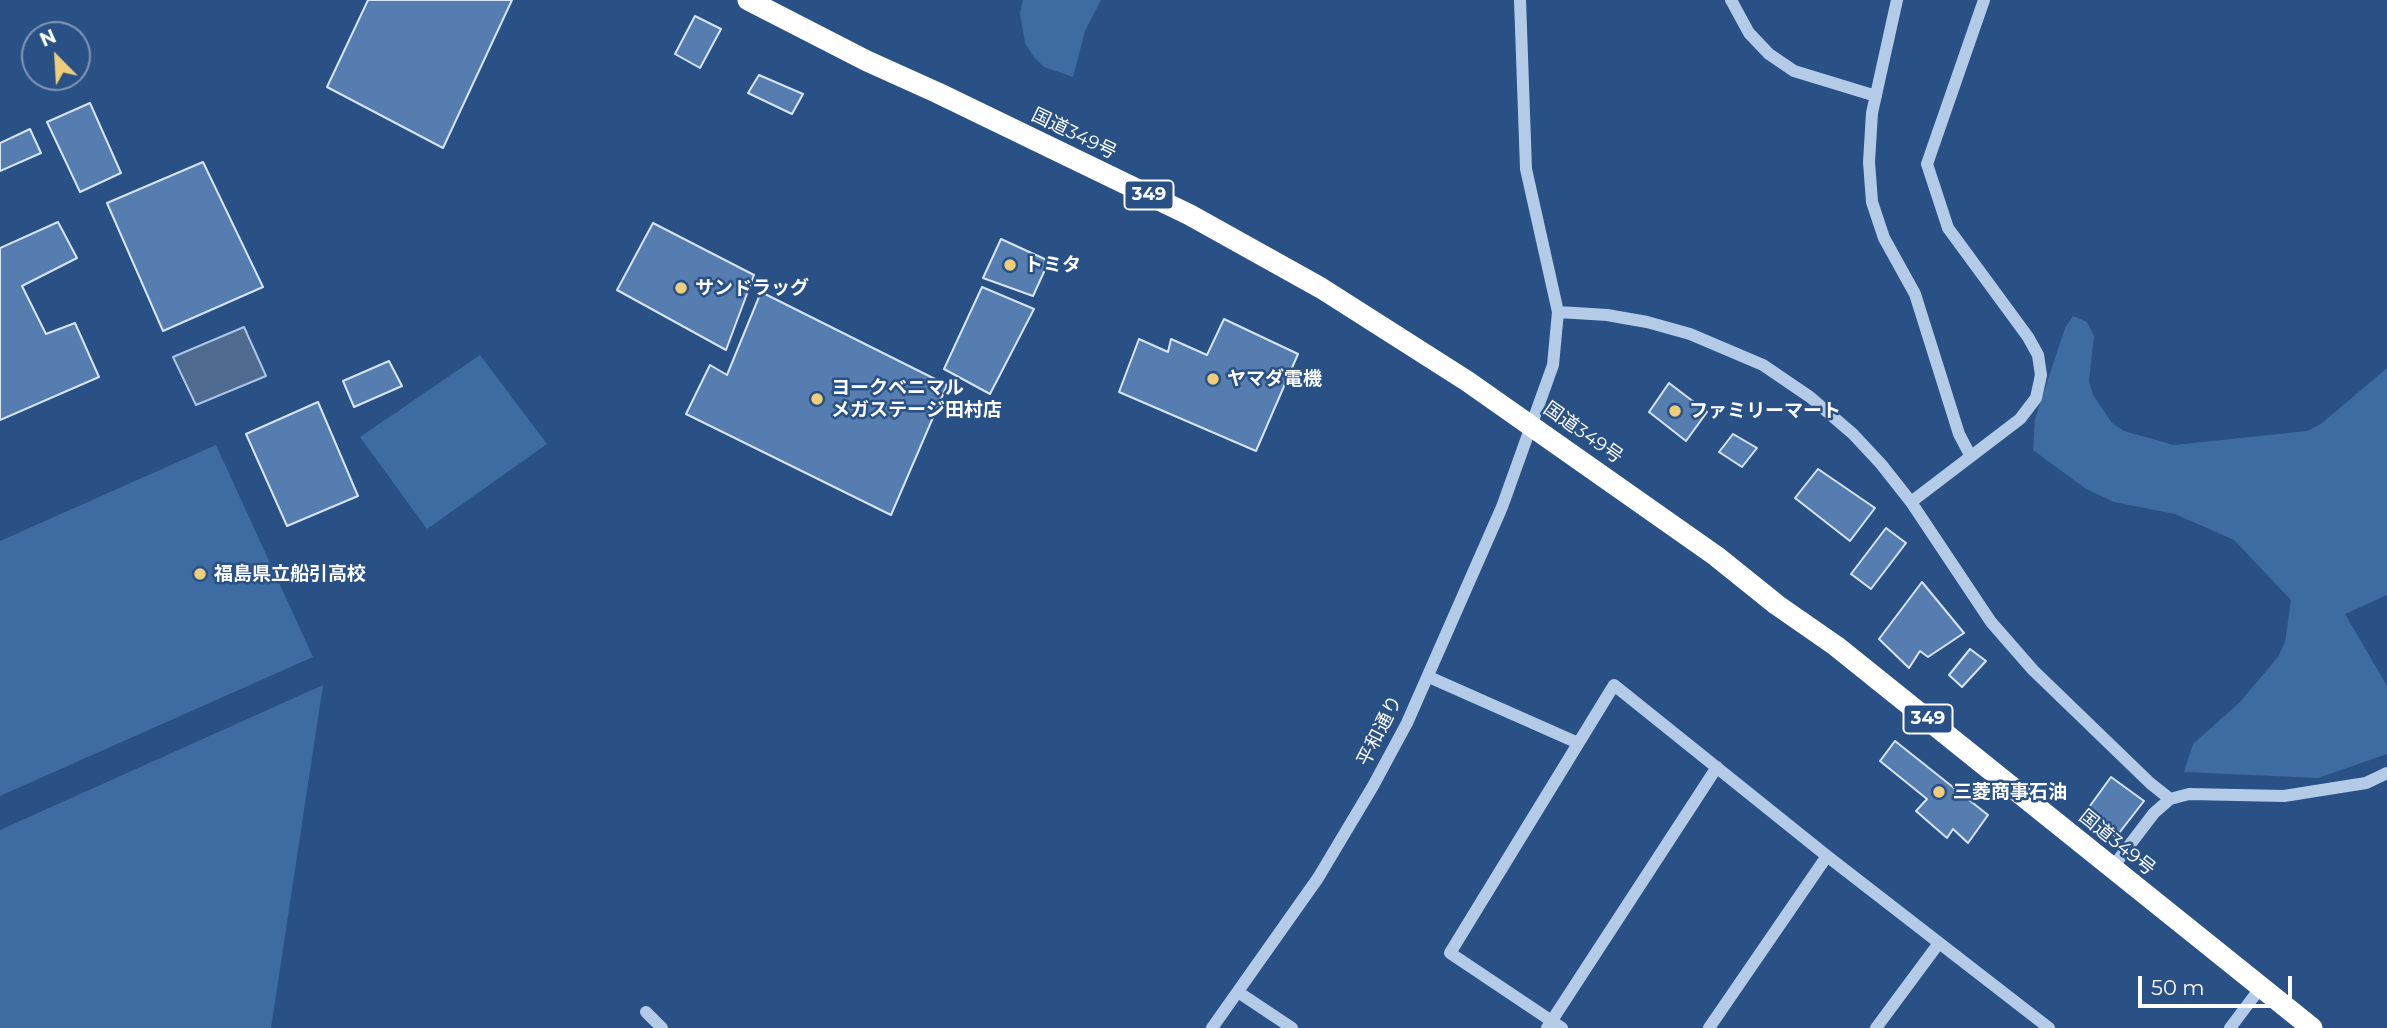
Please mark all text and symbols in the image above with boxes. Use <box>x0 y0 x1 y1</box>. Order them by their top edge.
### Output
north arrow <box>21 21 91 91</box>
text: N <box>36 25 60 52</box>
street label: 国道349号 <box>1028 104 1120 164</box>
road number: 349 <box>1124 180 1174 210</box>
place label: トミタ <box>1024 254 1081 276</box>
marker: トミタ <box>1002 257 1018 273</box>
place label: サンドラッグ <box>695 277 809 299</box>
marker: サンドラッグ <box>673 280 689 296</box>
place label: ヤマダ電機 <box>1227 368 1322 390</box>
marker: ヤマダ電機 <box>1205 371 1221 387</box>
place label: ヨークベニマル メガステージ田村店 <box>831 377 1002 421</box>
marker: ヨークベニマル メガステージ田村店 <box>809 391 825 407</box>
street label: 国道349号 <box>1539 397 1627 469</box>
place label: ファミリーマート <box>1689 400 1841 422</box>
marker: ファミリーマート <box>1667 403 1683 419</box>
place label: 福島県立船引高校 <box>214 563 366 585</box>
marker: 福島県立船引高校 <box>192 566 208 582</box>
street label: 平和通り <box>1353 692 1407 770</box>
road number: 349 <box>1904 704 1952 734</box>
place label: 三菱商事石油 <box>1953 781 2067 803</box>
marker: 三菱商事石油 <box>1931 784 1947 800</box>
street label: 国道349号 <box>2074 805 2160 881</box>
scale bar <box>2142 962 2296 1006</box>
text: 50 m <box>2151 975 2205 1000</box>

